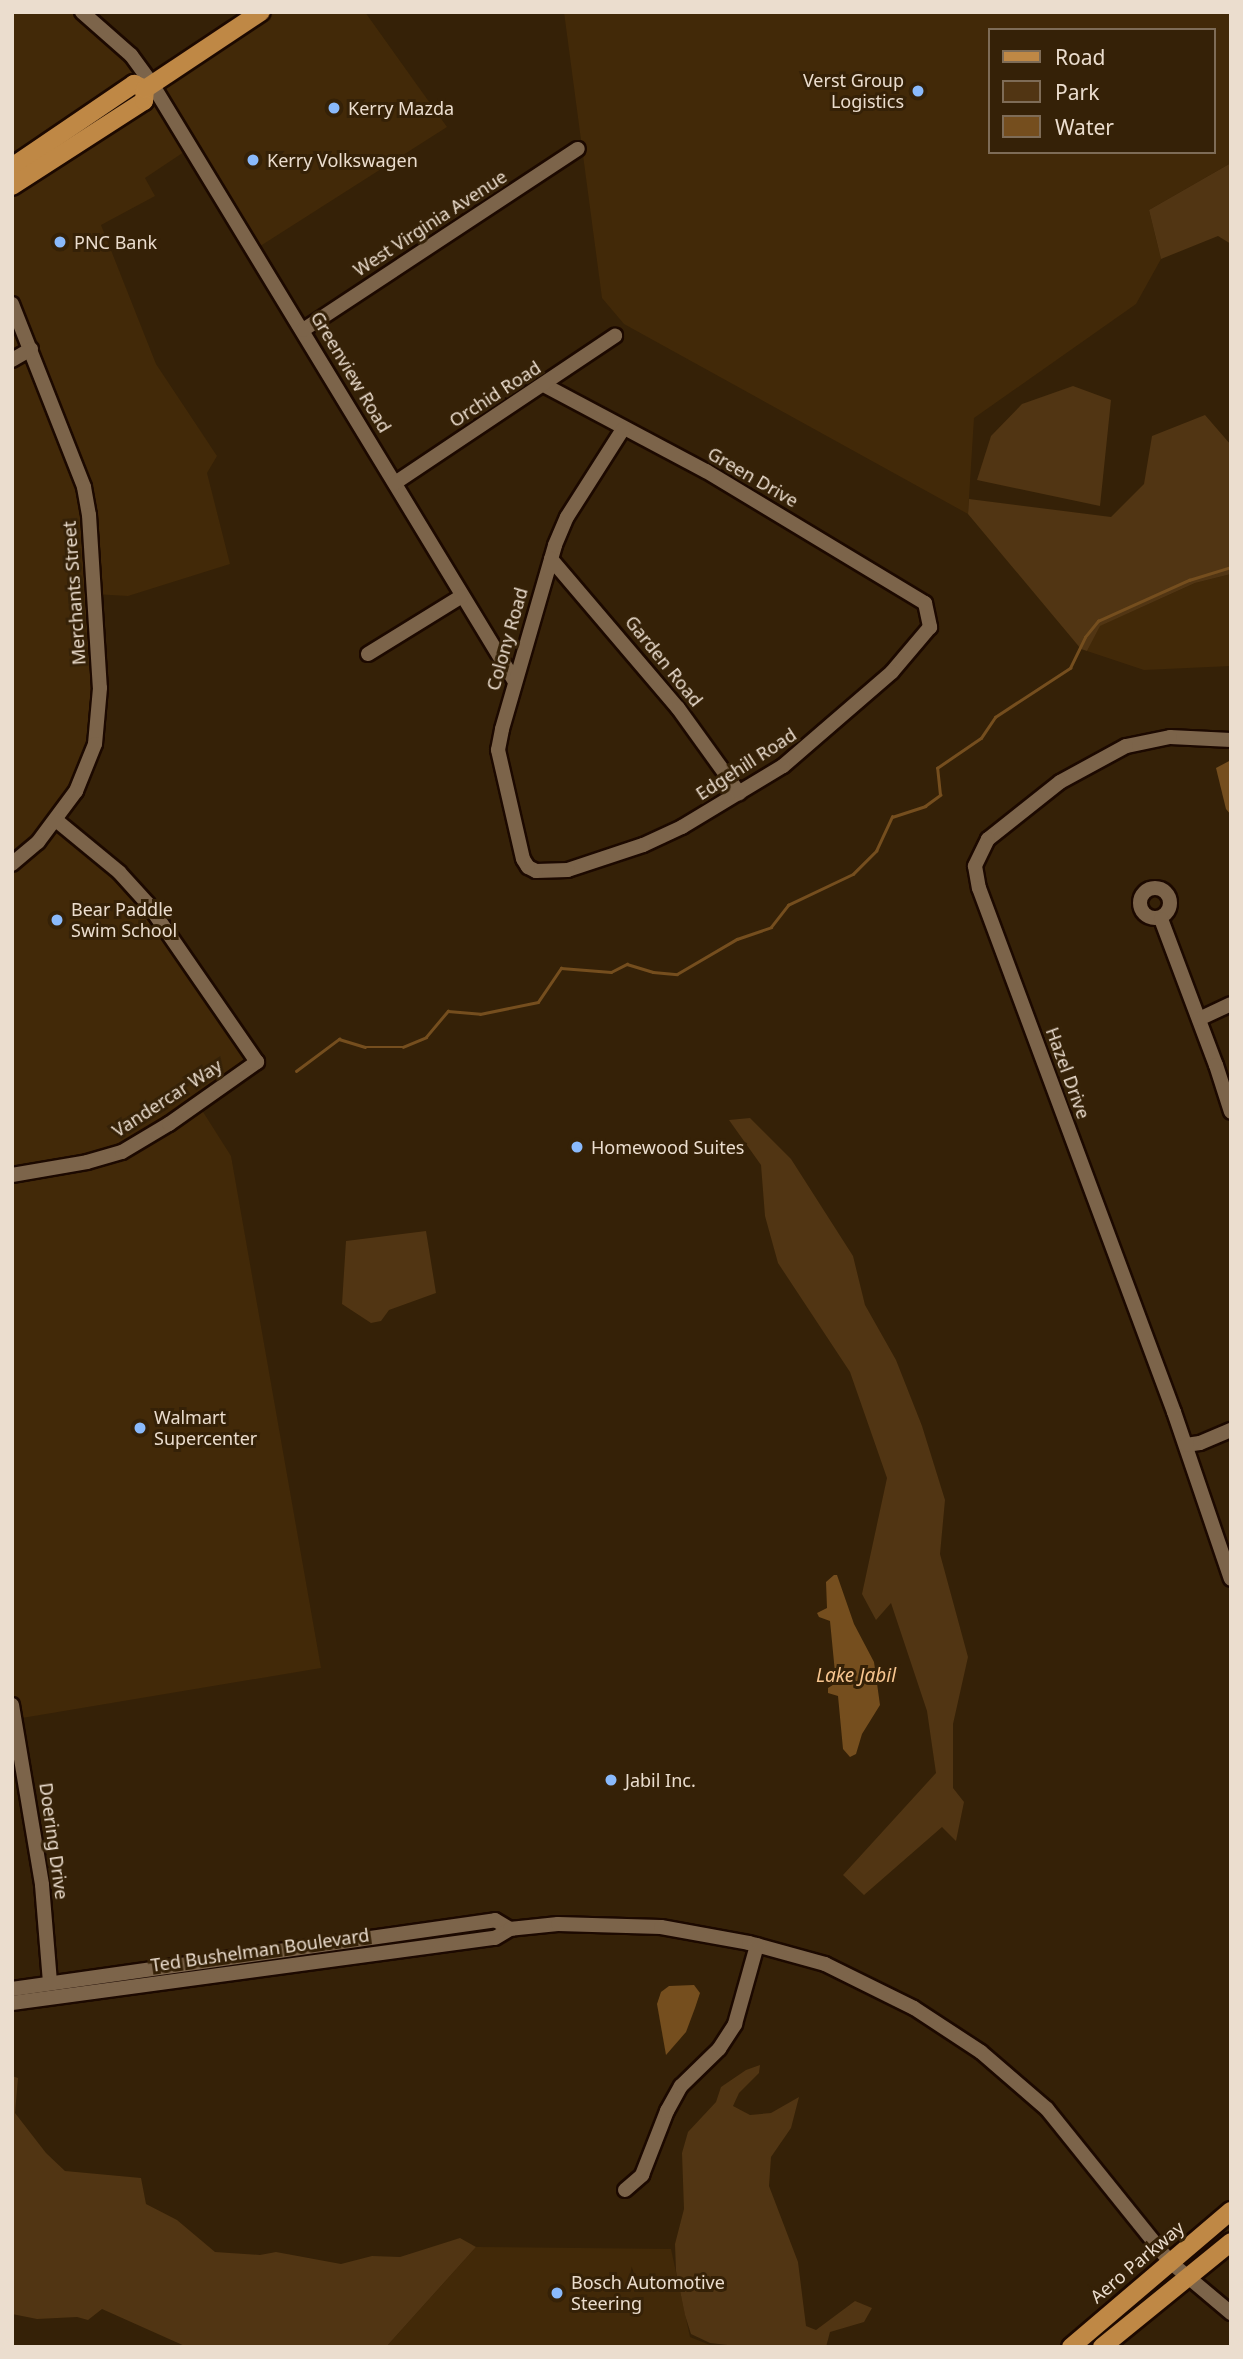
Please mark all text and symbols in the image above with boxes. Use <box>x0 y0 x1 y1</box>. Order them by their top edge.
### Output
legend <box>988 28 1215 154</box>
text: Road <box>1055 43 1105 71</box>
place label: Verst Group Logistics <box>803 70 904 112</box>
text: Park <box>1055 78 1099 106</box>
marker: Verst Group Logistics <box>910 83 926 99</box>
place label: Kerry Mazda <box>348 97 454 119</box>
marker: Kerry Mazda <box>326 100 342 116</box>
text: Water <box>1055 113 1114 141</box>
place label: Kerry Volkswagen <box>267 149 418 171</box>
marker: Kerry Volkswagen <box>245 152 261 168</box>
street label: West Virginia Avenue <box>349 165 511 281</box>
place label: PNC Bank <box>74 231 157 253</box>
marker: PNC Bank <box>52 234 68 250</box>
street label: Greenview Road <box>306 308 396 436</box>
street label: Orchid Road <box>445 356 545 432</box>
street label: Green Drive <box>704 442 802 512</box>
street label: Merchants Street <box>58 520 90 666</box>
street label: Colony Road <box>482 585 532 693</box>
street label: Garden Road <box>621 611 707 711</box>
street label: Edgehill Road <box>692 724 800 804</box>
place label: Bear Paddle Swim School <box>71 899 177 942</box>
marker: Bear Paddle Swim School <box>49 912 65 928</box>
street label: Hazel Drive <box>1041 1024 1095 1122</box>
street label: Vandercar Way <box>108 1055 226 1141</box>
place label: Homewood Suites <box>591 1136 744 1158</box>
marker: Homewood Suites <box>569 1139 585 1155</box>
place label: Walmart Supercenter <box>154 1407 257 1450</box>
marker: Walmart Supercenter <box>132 1420 148 1436</box>
water label: Lake Jabil <box>816 1665 896 1687</box>
place label: Jabil Inc. <box>625 1769 696 1791</box>
marker: Jabil Inc. <box>603 1772 619 1788</box>
street label: Doering Drive <box>35 1781 73 1901</box>
street label: Ted Bushelman Boulevard <box>149 1924 371 1976</box>
street label: Aero Parkway <box>1086 2217 1188 2307</box>
place label: Bosch Automotive Steering <box>571 2272 725 2314</box>
marker: Bosch Automotive Steering <box>549 2285 565 2301</box>

